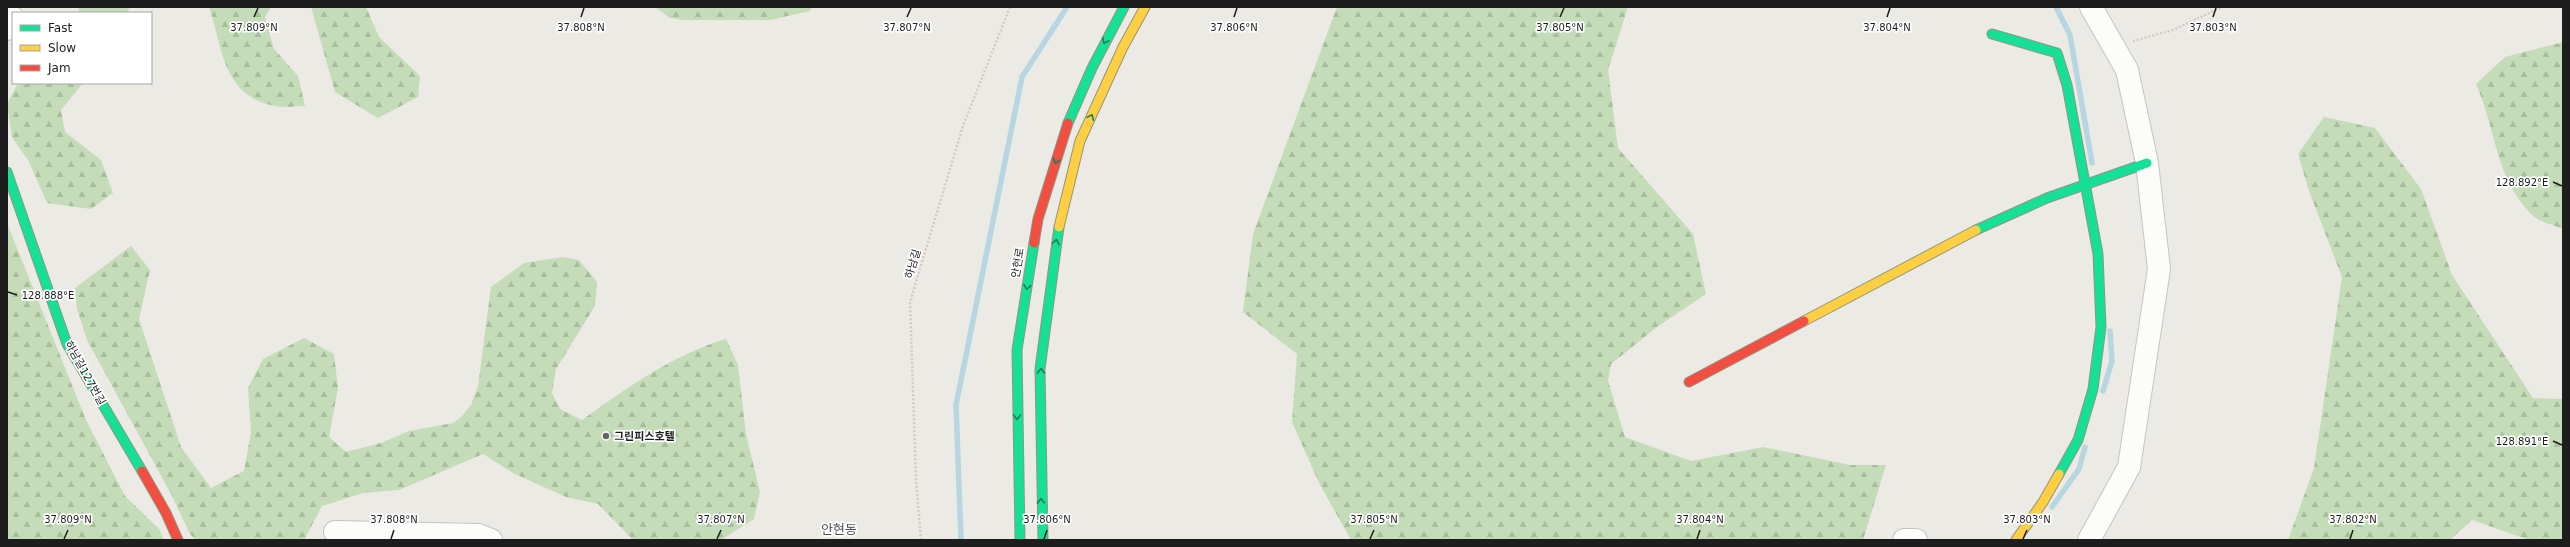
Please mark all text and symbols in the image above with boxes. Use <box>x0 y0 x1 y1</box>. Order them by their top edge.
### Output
legend <box>12 12 152 84</box>
text: Fast <box>48 21 72 35</box>
text: 37.809°N <box>230 22 278 33</box>
text: 37.808°N <box>557 22 605 33</box>
text: 37.807°N <box>883 22 931 33</box>
text: 37.806°N <box>1210 22 1258 33</box>
text: 37.805°N <box>1536 22 1584 33</box>
text: 37.804°N <box>1863 22 1911 33</box>
text: 37.803°N <box>2189 22 2237 33</box>
one-way arrow <box>1103 37 1110 45</box>
text: Slow <box>48 41 76 55</box>
text: Jam <box>47 61 71 75</box>
one-way arrow <box>1086 114 1094 122</box>
one-way arrow <box>1052 158 1061 165</box>
text: 128.892°E <box>2496 177 2548 188</box>
one-way arrow <box>1051 239 1059 245</box>
street label: 안현로 <box>1009 247 1027 279</box>
street label: 하남길 <box>902 248 924 280</box>
one-way arrow <box>1023 284 1032 291</box>
text: 128.888°E <box>22 290 74 301</box>
street label: 하남길127번길 <box>62 339 108 407</box>
one-way arrow <box>1037 368 1045 374</box>
one-way arrow <box>1013 414 1021 420</box>
place label: 그린피스호텔 <box>614 430 675 443</box>
marker: 그린피스호텔 <box>601 431 611 441</box>
text: 128.891°E <box>2496 436 2548 447</box>
one-way arrow <box>1037 498 1046 504</box>
text: 37.809°N <box>44 514 92 525</box>
text: 37.808°N <box>370 514 418 525</box>
text: 37.807°N <box>697 514 745 525</box>
text: 37.806°N <box>1023 514 1071 525</box>
text: 37.805°N <box>1350 514 1398 525</box>
text: 37.804°N <box>1676 514 1724 525</box>
text: 37.803°N <box>2003 514 2051 525</box>
text: 37.802°N <box>2329 514 2377 525</box>
district label: 안현동 <box>821 522 857 537</box>

